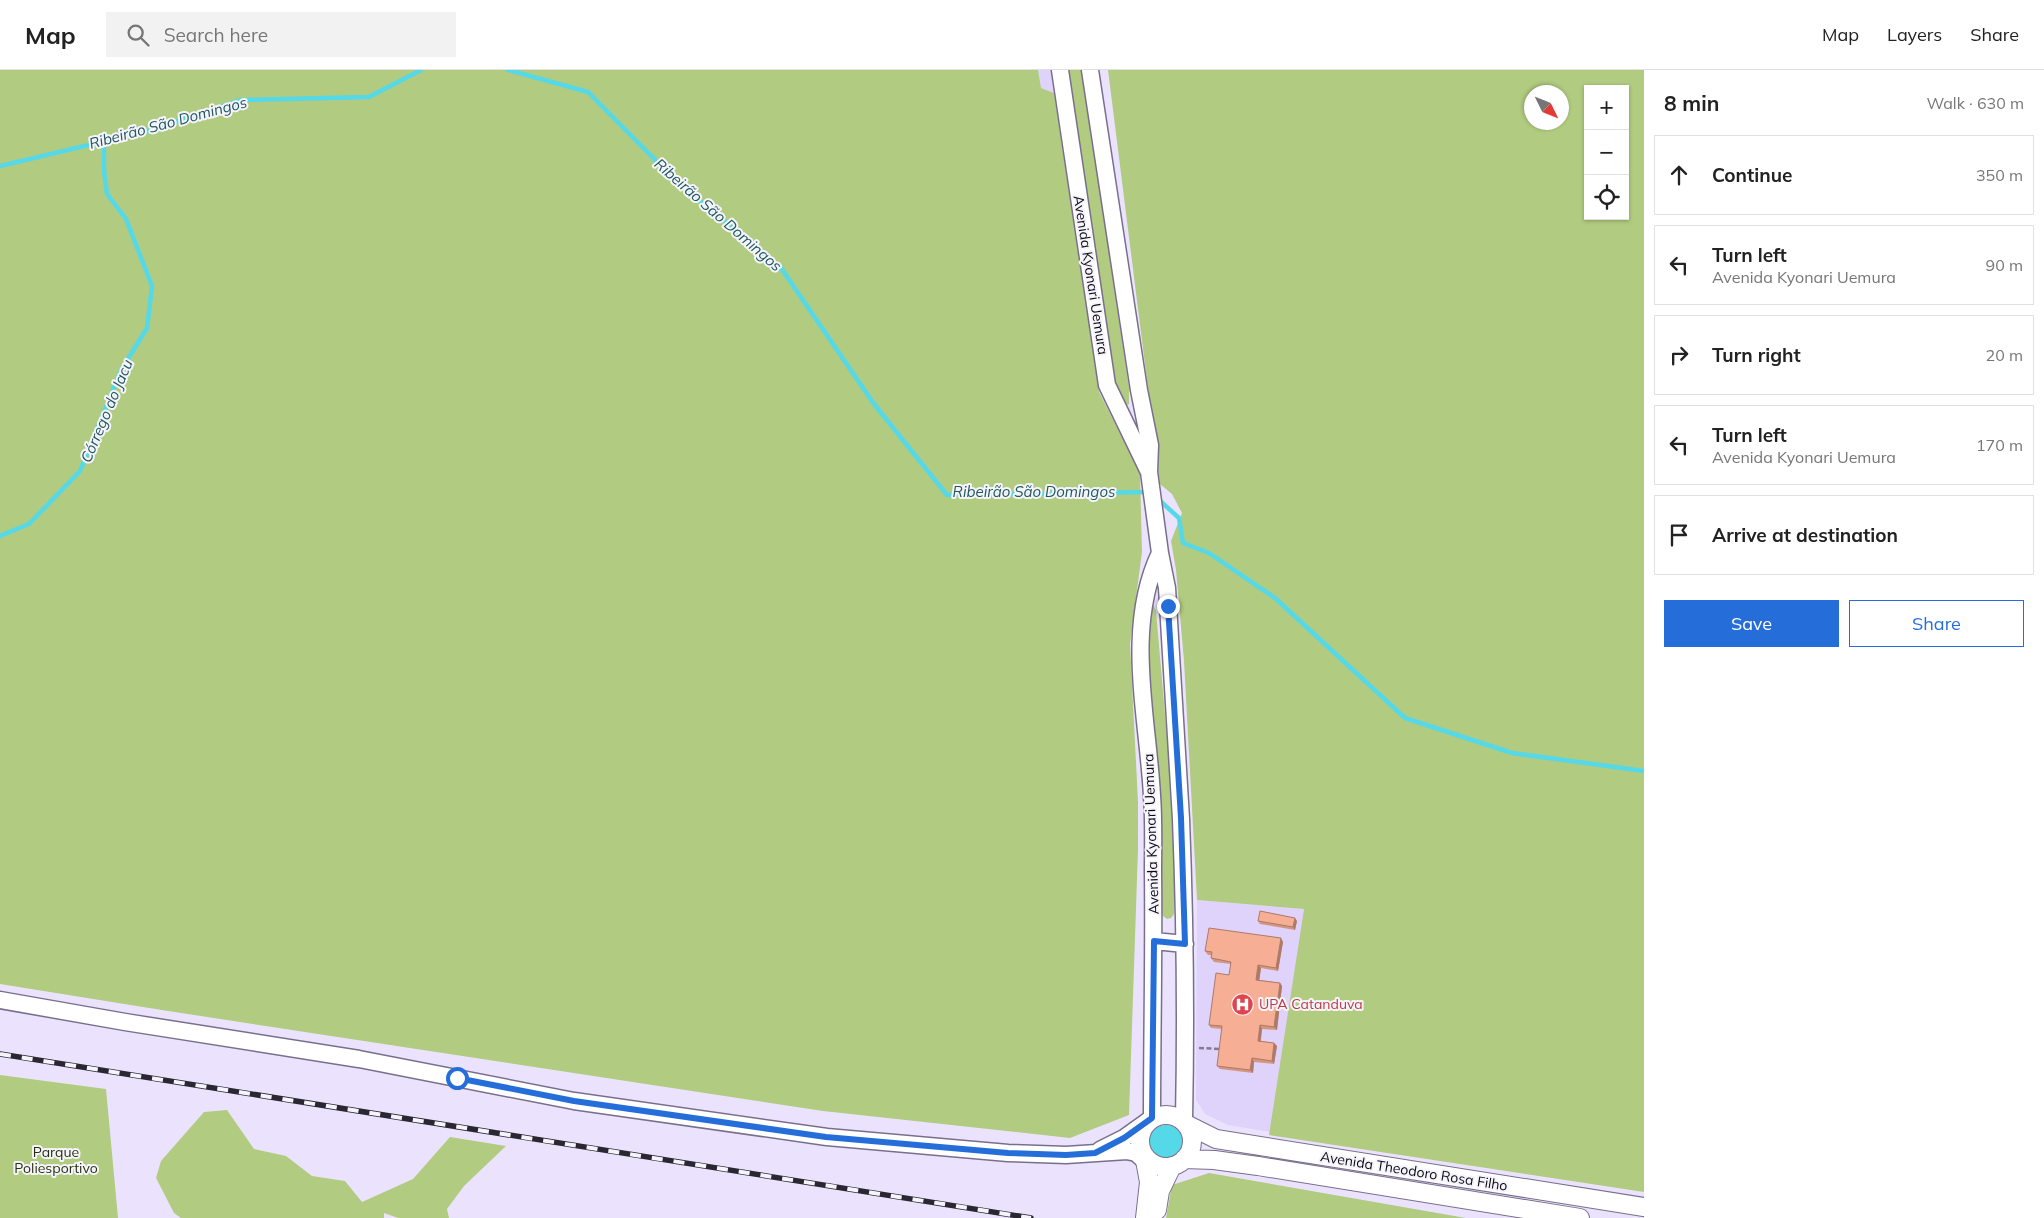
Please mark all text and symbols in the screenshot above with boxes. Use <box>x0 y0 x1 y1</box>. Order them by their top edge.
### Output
search box <box>106 12 456 57</box>
text: Map <box>25 20 76 50</box>
icon: search <box>124 21 152 49</box>
text: Search here <box>164 23 268 47</box>
text: Map <box>1822 23 1859 46</box>
text: Layers <box>1887 23 1942 46</box>
text: Share <box>1970 23 2019 46</box>
north arrow <box>1524 85 1569 130</box>
map controls <box>1584 85 1629 220</box>
button: + <box>1584 85 1629 130</box>
text: 8 min <box>1664 90 1719 116</box>
water label: Ribeirão São Domingos <box>87 92 249 153</box>
text: Walk · 630 m <box>1926 93 2024 113</box>
button: − <box>1584 130 1629 175</box>
water label: Ribeirão São Domingos <box>651 154 786 275</box>
icon: ahead <box>1665 161 1693 189</box>
text: Continue <box>1712 163 1792 187</box>
text: 350 m <box>1976 165 2023 185</box>
button: locate <box>1584 175 1629 220</box>
street label: Avenida Kyonari Uemura <box>1070 194 1112 356</box>
text: Turn left <box>1712 243 1787 267</box>
icon: left <box>1665 251 1693 279</box>
text: 90 m <box>1986 255 2023 275</box>
text: Avenida Kyonari Uemura <box>1712 267 1896 287</box>
icon: right <box>1665 341 1693 369</box>
text: Turn right <box>1712 343 1801 367</box>
text: 20 m <box>1986 345 2023 365</box>
water label: Córrego do Jacu <box>76 356 137 465</box>
text: Turn left <box>1712 423 1787 447</box>
icon: left <box>1665 431 1693 459</box>
text: 170 m <box>1976 435 2023 455</box>
text: Avenida Kyonari Uemura <box>1712 447 1896 467</box>
water label: Ribeirão São Domingos <box>953 482 1115 501</box>
icon: arrive <box>1665 521 1693 549</box>
text: Arrive at destination <box>1712 523 1898 547</box>
route end <box>1157 595 1180 618</box>
button: Save <box>1664 600 1839 647</box>
button: Share <box>1849 600 2024 647</box>
street label: Avenida Kyonari Uemura <box>1139 753 1163 915</box>
hospital icon: UPA Catanduva <box>1231 992 1255 1016</box>
place label: UPA Catanduva <box>1259 995 1363 1013</box>
route start <box>446 1067 469 1090</box>
park label: Parque Poliesportivo <box>14 1143 98 1177</box>
street label: Avenida Theodoro Rosa Filho <box>1319 1147 1509 1195</box>

